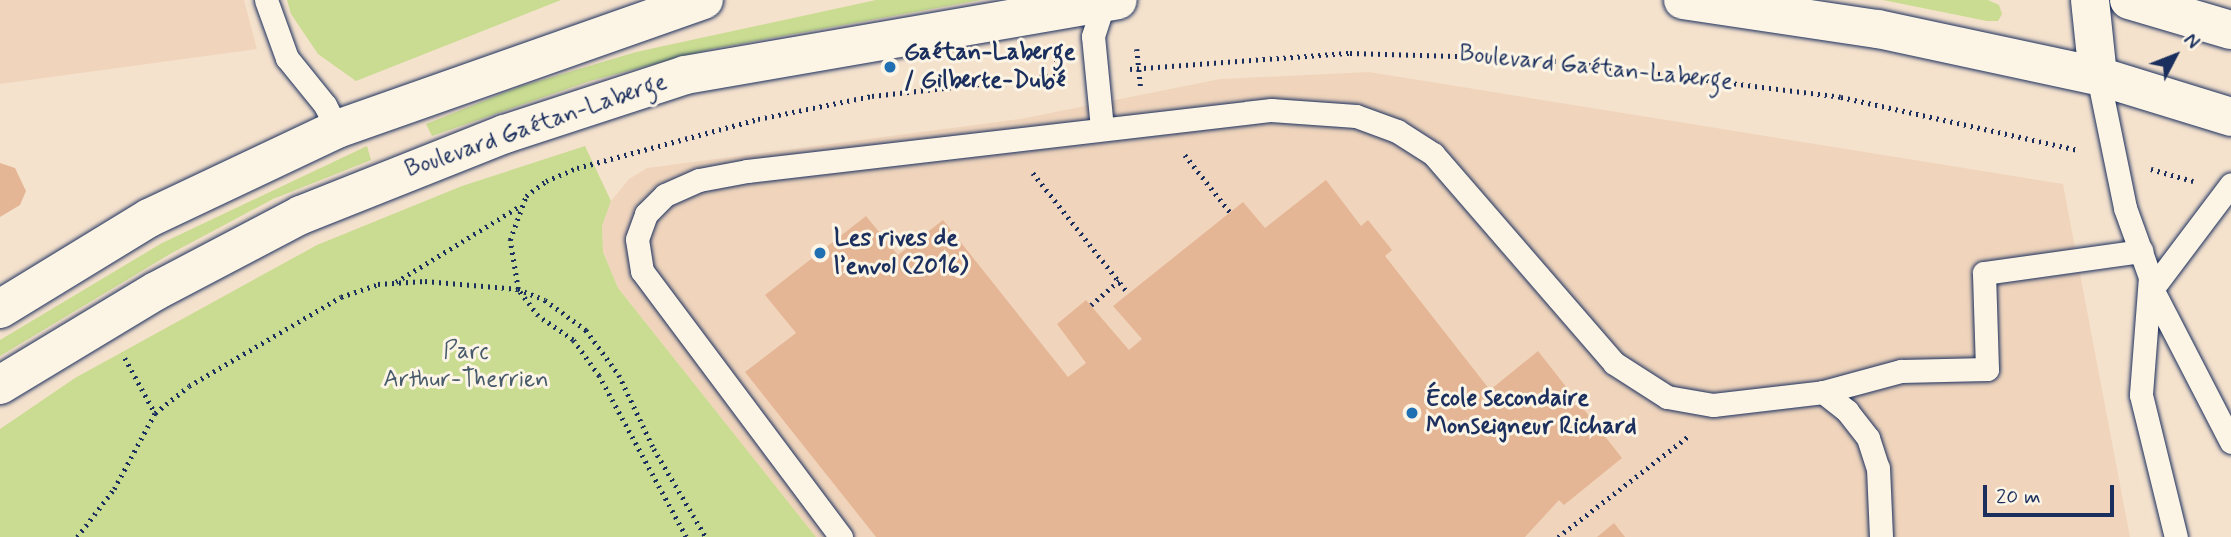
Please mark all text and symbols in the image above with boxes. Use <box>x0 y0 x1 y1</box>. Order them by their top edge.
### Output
north arrow <box>2140 21 2210 91</box>
text: N <box>2177 29 2205 55</box>
place label: Gaétan-Laberge / Gilberte-Dubé <box>904 39 1076 95</box>
street label: Boulevard Gaétan-Laberge <box>1459 39 1733 97</box>
marker: Gaétan-Laberge / Gilberte-Dubé <box>882 59 898 75</box>
street label: Boulevard Gaétan-Laberge <box>402 68 670 184</box>
place label: Les rives de l’envol (2016) <box>834 225 968 281</box>
marker: Les rives de l’envol (2016) <box>812 245 828 261</box>
park label: Parc Arthur-Therrien <box>383 338 549 394</box>
place label: École secondaire Monseigneur Richard <box>1426 385 1637 441</box>
marker: École secondaire Monseigneur Richard <box>1404 405 1420 421</box>
scale bar <box>1986 470 2117 514</box>
text: 20 m <box>1996 483 2041 511</box>

